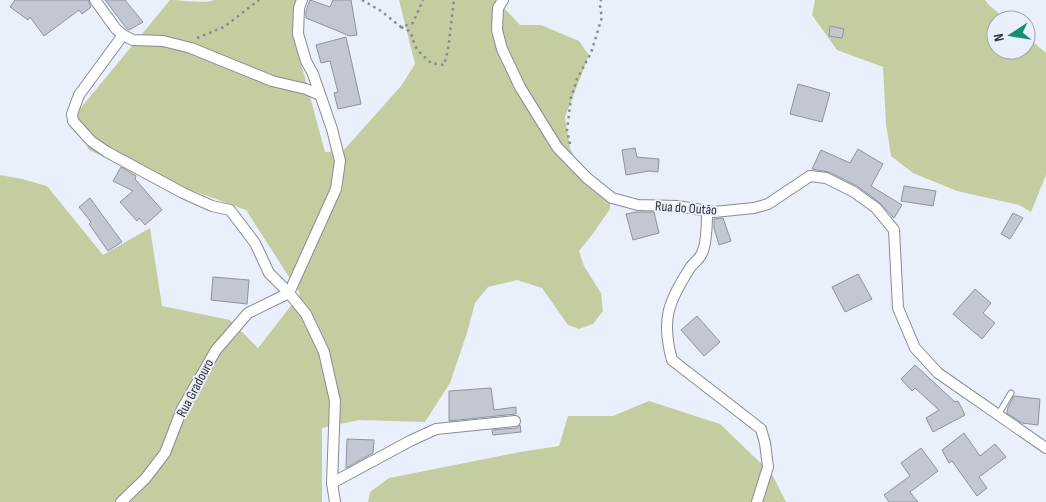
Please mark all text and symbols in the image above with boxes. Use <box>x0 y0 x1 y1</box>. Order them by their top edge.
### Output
north arrow <box>986 10 1036 60</box>
text: N <box>990 32 1008 43</box>
street label: Rua do Outão <box>654 197 718 219</box>
street label: Rua Gradouro <box>173 356 217 420</box>

